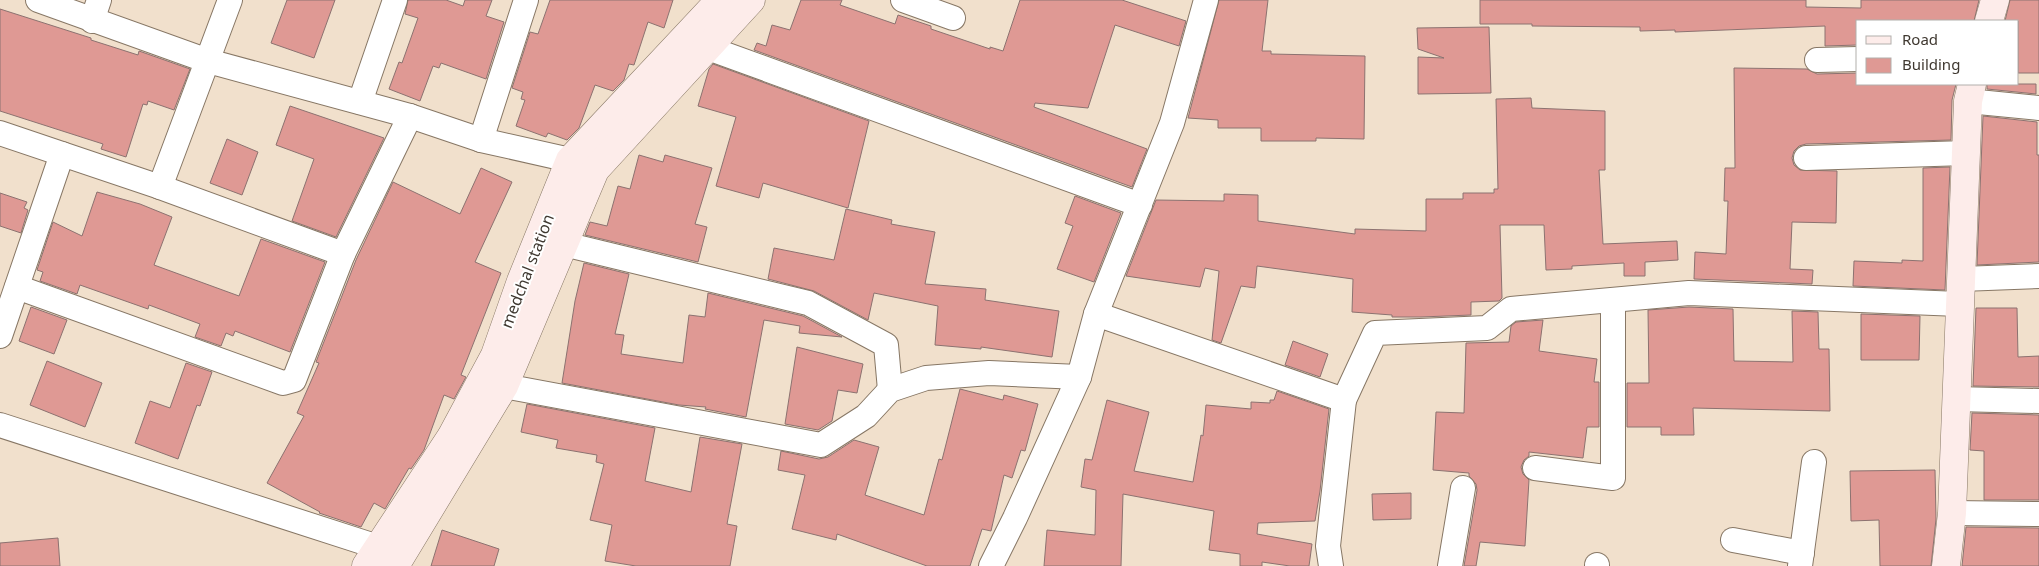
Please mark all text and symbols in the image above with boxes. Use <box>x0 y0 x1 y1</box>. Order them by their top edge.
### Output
legend <box>1856 20 2019 85</box>
text: Road <box>1902 29 1938 49</box>
text: Building <box>1902 54 1960 74</box>
street label: medchal station <box>495 211 559 331</box>

